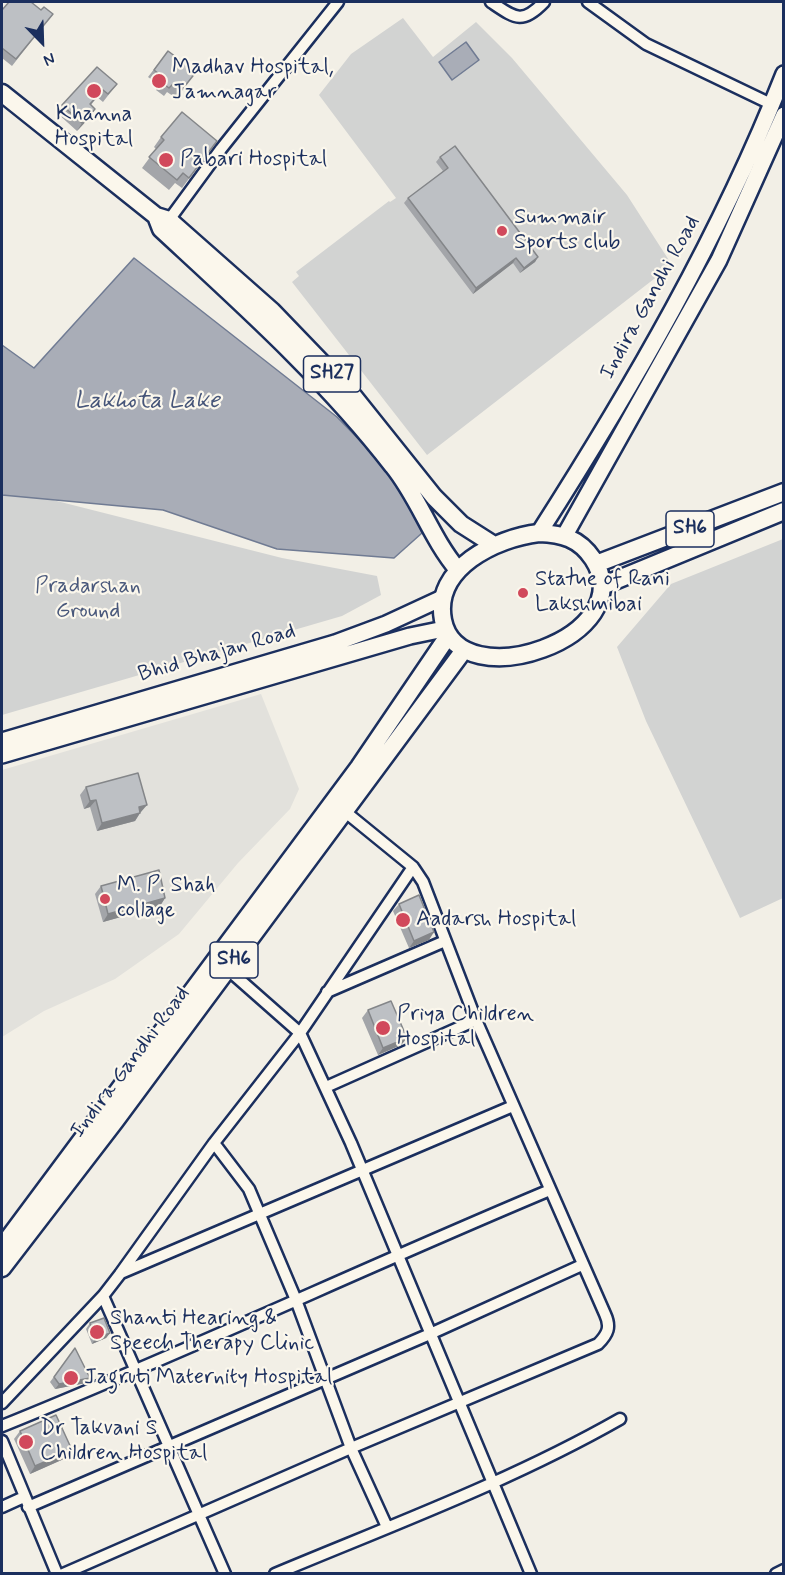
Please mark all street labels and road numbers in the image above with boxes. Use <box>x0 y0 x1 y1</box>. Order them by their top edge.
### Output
street label: Indira Gandhi Road <box>595 212 707 384</box>
road number: SH27 <box>304 356 360 392</box>
road number: SH6 <box>666 511 714 547</box>
street label: Bhid Bhajan Road <box>135 619 299 689</box>
road number: SH6 <box>210 942 258 978</box>
street label: Indira Gandhi Road <box>65 982 197 1144</box>

